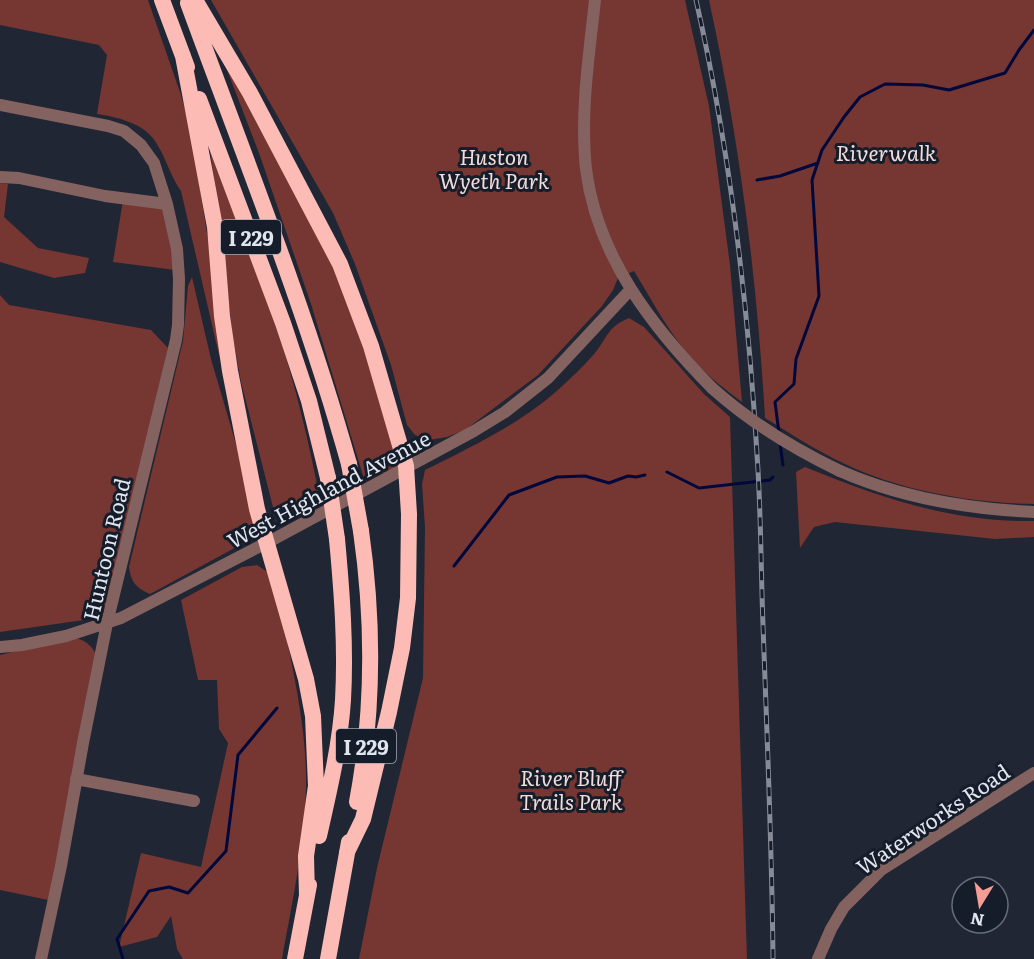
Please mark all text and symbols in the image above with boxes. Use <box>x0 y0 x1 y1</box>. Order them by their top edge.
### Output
park label: Riverwalk <box>836 136 937 167</box>
park label: Huston Wyeth Park <box>439 140 550 195</box>
road number: I 229 <box>221 220 281 254</box>
street label: West Highland Avenue <box>221 421 435 555</box>
street label: Huntoon Road <box>74 474 137 623</box>
road number: I 229 <box>336 729 396 763</box>
street label: Waterworks Road <box>849 755 1015 881</box>
park label: River Bluff Trails Park <box>519 761 625 816</box>
north arrow <box>950 875 1010 935</box>
text: N <box>968 908 986 934</box>

